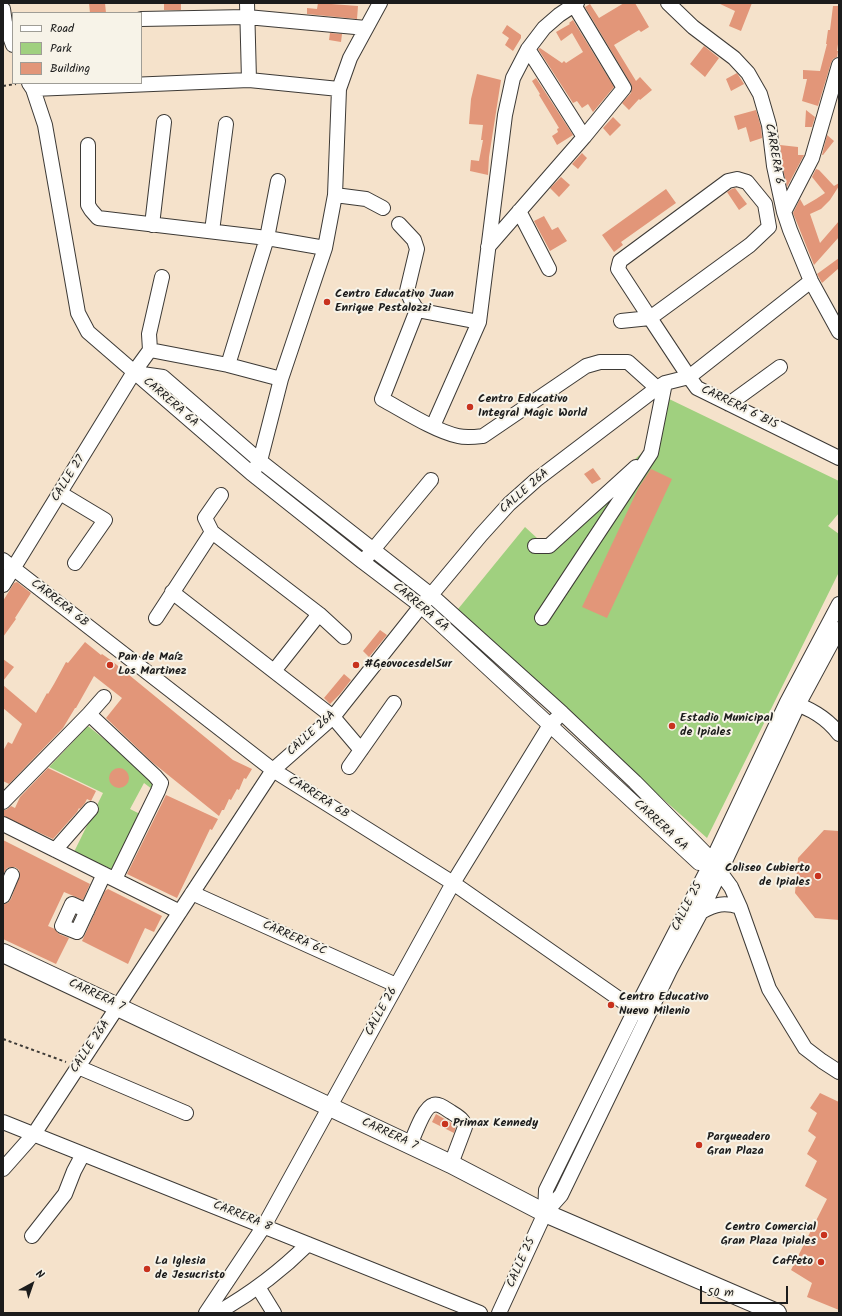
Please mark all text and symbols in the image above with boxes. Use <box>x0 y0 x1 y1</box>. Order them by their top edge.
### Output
legend <box>12 12 142 84</box>
text: Road <box>50 19 74 38</box>
text: Park <box>50 39 72 58</box>
text: Building <box>50 59 90 78</box>
street label: CARRERA 6 <box>761 123 785 185</box>
place label: Centro Educativo Juan Enrique Pestalozzi <box>335 288 454 316</box>
marker: Centro Educativo Juan Enrique Pestalozzi <box>322 297 332 307</box>
street label: CARRERA 6A <box>139 375 201 431</box>
street label: CARRERA 6 BIS <box>698 383 780 433</box>
place label: Centro Educativo Integral Magic World <box>478 393 587 421</box>
marker: Centro Educativo Integral Magic World <box>465 402 475 412</box>
street label: CALLE 27 <box>49 453 89 505</box>
street label: CALLE 26A <box>497 467 553 517</box>
street label: CARRERA 6B <box>27 577 91 631</box>
street label: CARRERA 6A <box>389 580 451 636</box>
place label: Pan de Maíz Los Martinez <box>118 651 187 679</box>
place label: #GeovocesdelSur <box>364 658 452 672</box>
marker: Pan de Maíz Los Martinez <box>105 660 115 670</box>
marker: #GeovocesdelSur <box>351 660 361 670</box>
street label: CALLE 26A <box>285 708 339 760</box>
place label: Estadio Municipal de Ipiales <box>680 712 773 740</box>
marker: Estadio Municipal de Ipiales <box>667 721 677 731</box>
street label: CARRERA 6B <box>285 774 351 822</box>
street label: CARRERA 6A <box>630 797 690 855</box>
place label: Coliseo Cubierto de Ipiales <box>725 862 810 890</box>
marker: Coliseo Cubierto de Ipiales <box>813 871 823 881</box>
street label: CALLE 25 <box>670 880 706 934</box>
street label: CARRERA 6C <box>260 918 328 960</box>
street label: CARRERA 7 <box>66 977 126 1015</box>
street label: CALLE 26 <box>363 985 401 1039</box>
place label: Centro Educativo Nuevo Milenio <box>619 991 709 1019</box>
marker: Centro Educativo Nuevo Milenio <box>606 1000 616 1010</box>
street label: CALLE 26A <box>68 1018 114 1076</box>
street label: CARRERA 7 <box>359 1116 419 1154</box>
place label: Primax Kennedy <box>453 1117 538 1131</box>
marker: Primax Kennedy <box>440 1119 450 1129</box>
place label: Parqueadero Gran Plaza <box>707 1131 770 1159</box>
marker: Parqueadero Gran Plaza <box>694 1140 704 1150</box>
street label: CARRERA 8 <box>211 1199 273 1235</box>
place label: Centro Comercial Gran Plaza Ipiales <box>721 1221 816 1249</box>
marker: Centro Comercial Gran Plaza Ipiales <box>819 1230 829 1240</box>
street label: CALLE 25 <box>505 1236 539 1290</box>
place label: La Iglesia de Jesucristo <box>155 1255 225 1283</box>
place label: Caffeto <box>772 1255 813 1269</box>
marker: Caffeto <box>816 1257 826 1267</box>
north arrow <box>12 1264 52 1304</box>
marker: La Iglesia de Jesucristo <box>142 1264 152 1274</box>
text: N <box>31 1266 48 1284</box>
scale bar <box>702 1278 790 1304</box>
text: 50 m <box>707 1283 734 1302</box>

